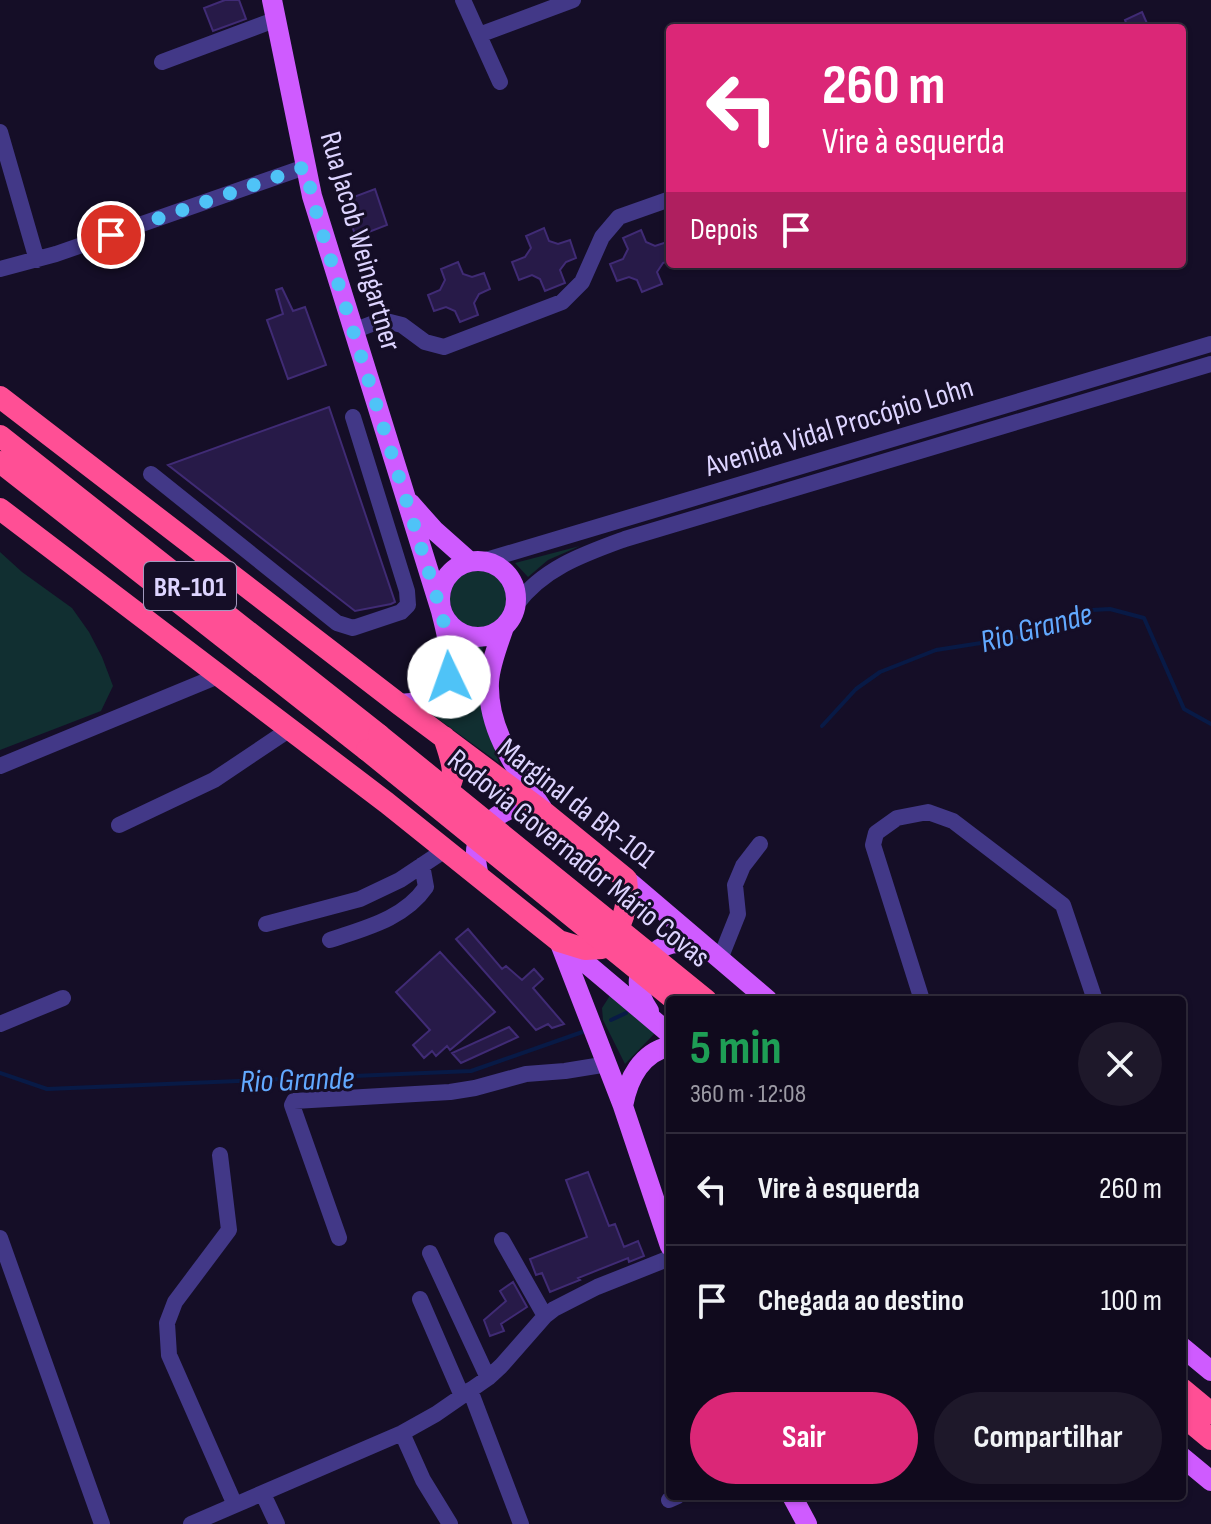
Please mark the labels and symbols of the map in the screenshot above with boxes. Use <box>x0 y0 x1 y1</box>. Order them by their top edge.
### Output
street label: Rua Jacob Weingartner <box>312 128 409 355</box>
pin <box>77 201 145 269</box>
street label: Avenida Vidal Procópio Lohn <box>700 369 978 485</box>
road number: BR-101 <box>144 562 236 610</box>
water label: Rio Grande <box>976 595 1097 662</box>
position arrow <box>407 635 491 719</box>
street label: Marginal da BR-101 <box>490 731 663 877</box>
street label: Rodovia Governador Mário Covas <box>440 742 717 976</box>
water label: Rio Grande <box>239 1059 355 1102</box>

